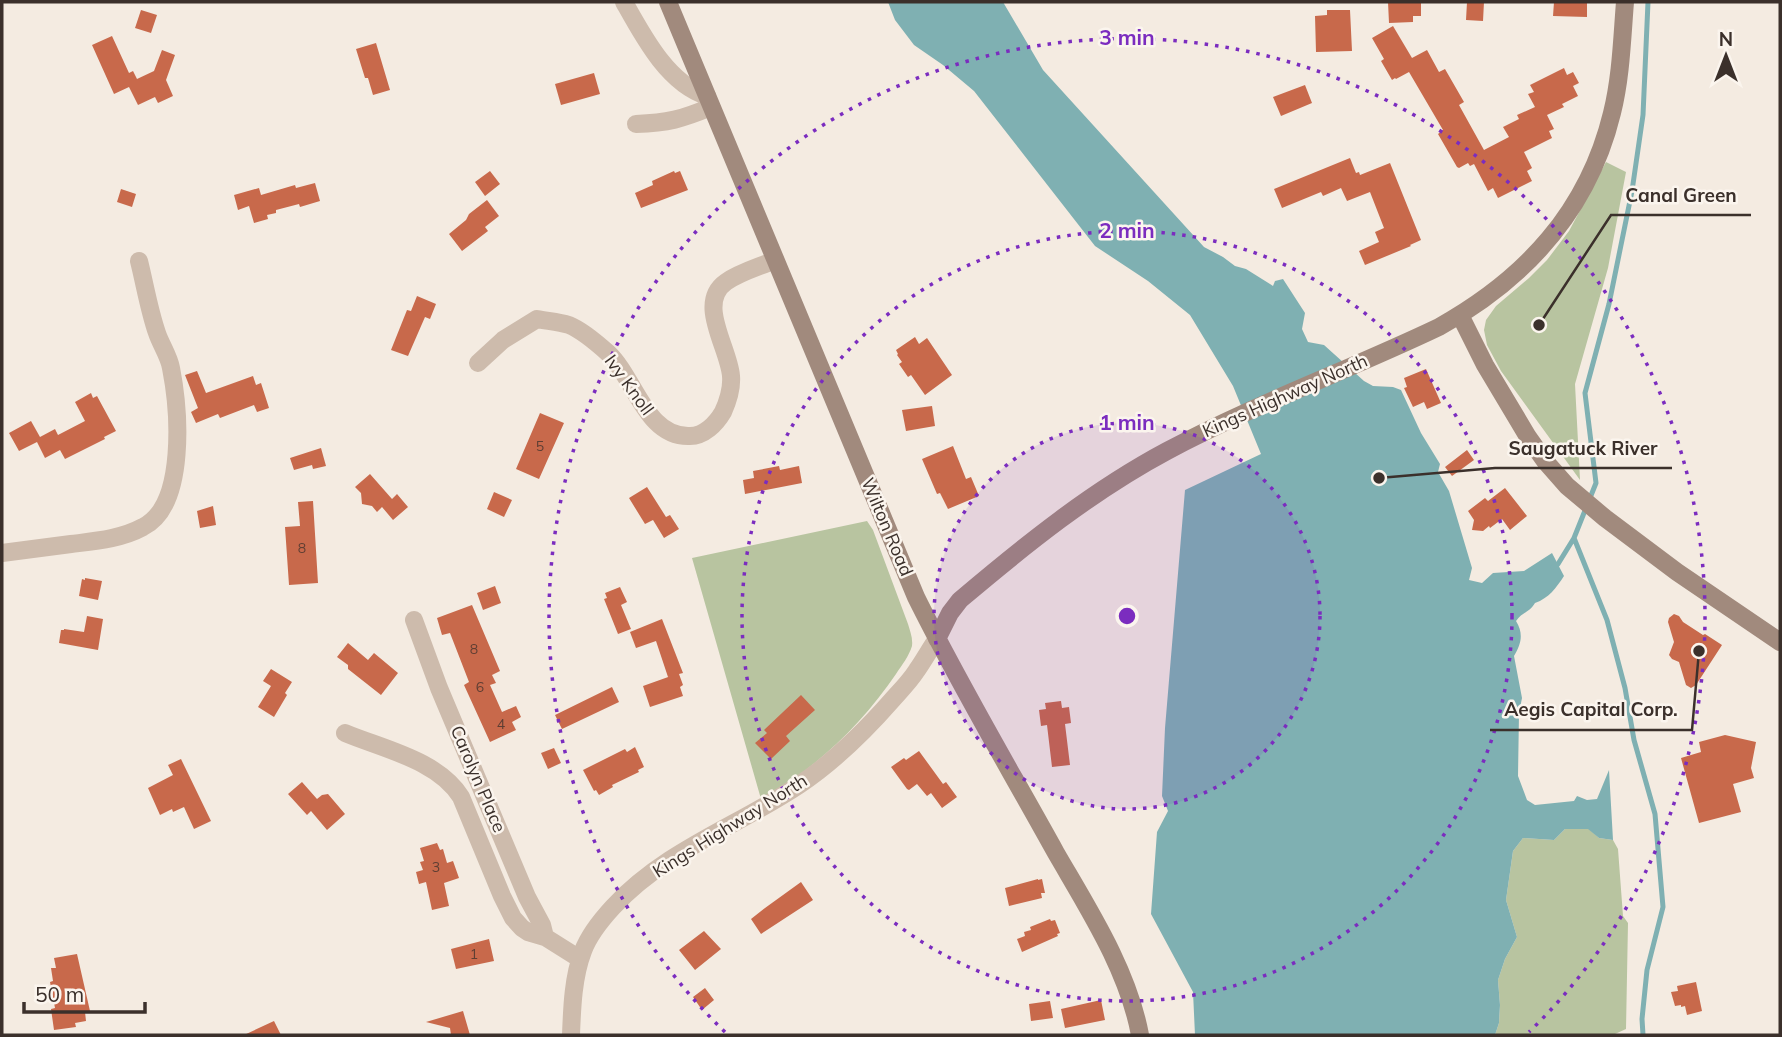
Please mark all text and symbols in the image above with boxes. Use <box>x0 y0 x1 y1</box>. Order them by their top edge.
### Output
north arrow <box>1691 21 1761 91</box>
text: 3 min <box>1099 24 1155 50</box>
text: N <box>1719 27 1733 51</box>
callout: Canal Green <box>1611 175 1751 215</box>
text: Canal Green <box>1625 183 1737 207</box>
text: 2 min <box>1099 217 1155 243</box>
street label: Kings Highway North <box>1199 349 1371 442</box>
street label: Ivy Knoll <box>600 350 659 420</box>
text: 1 min <box>1099 409 1155 435</box>
callout: Saugatuck River <box>1495 428 1672 468</box>
text: Saugatuck River <box>1508 436 1658 460</box>
house number: 5 <box>536 437 544 455</box>
street label: Wilton Road <box>856 474 918 579</box>
house number: 8 <box>298 539 306 557</box>
centre of rings <box>1115 604 1139 628</box>
house number: 8 <box>470 640 478 658</box>
house number: 6 <box>476 678 484 696</box>
callout: Aegis Capital Corp. <box>1490 690 1692 730</box>
text: Aegis Capital Corp. <box>1504 697 1678 721</box>
house number: 4 <box>497 715 506 733</box>
street label: Carolyn Place <box>446 722 511 836</box>
street label: Kings Highway North <box>648 769 811 883</box>
house number: 3 <box>432 858 440 876</box>
house number: 1 <box>470 945 478 963</box>
scale bar <box>24 970 145 1014</box>
text: 50 m <box>35 981 84 1007</box>

